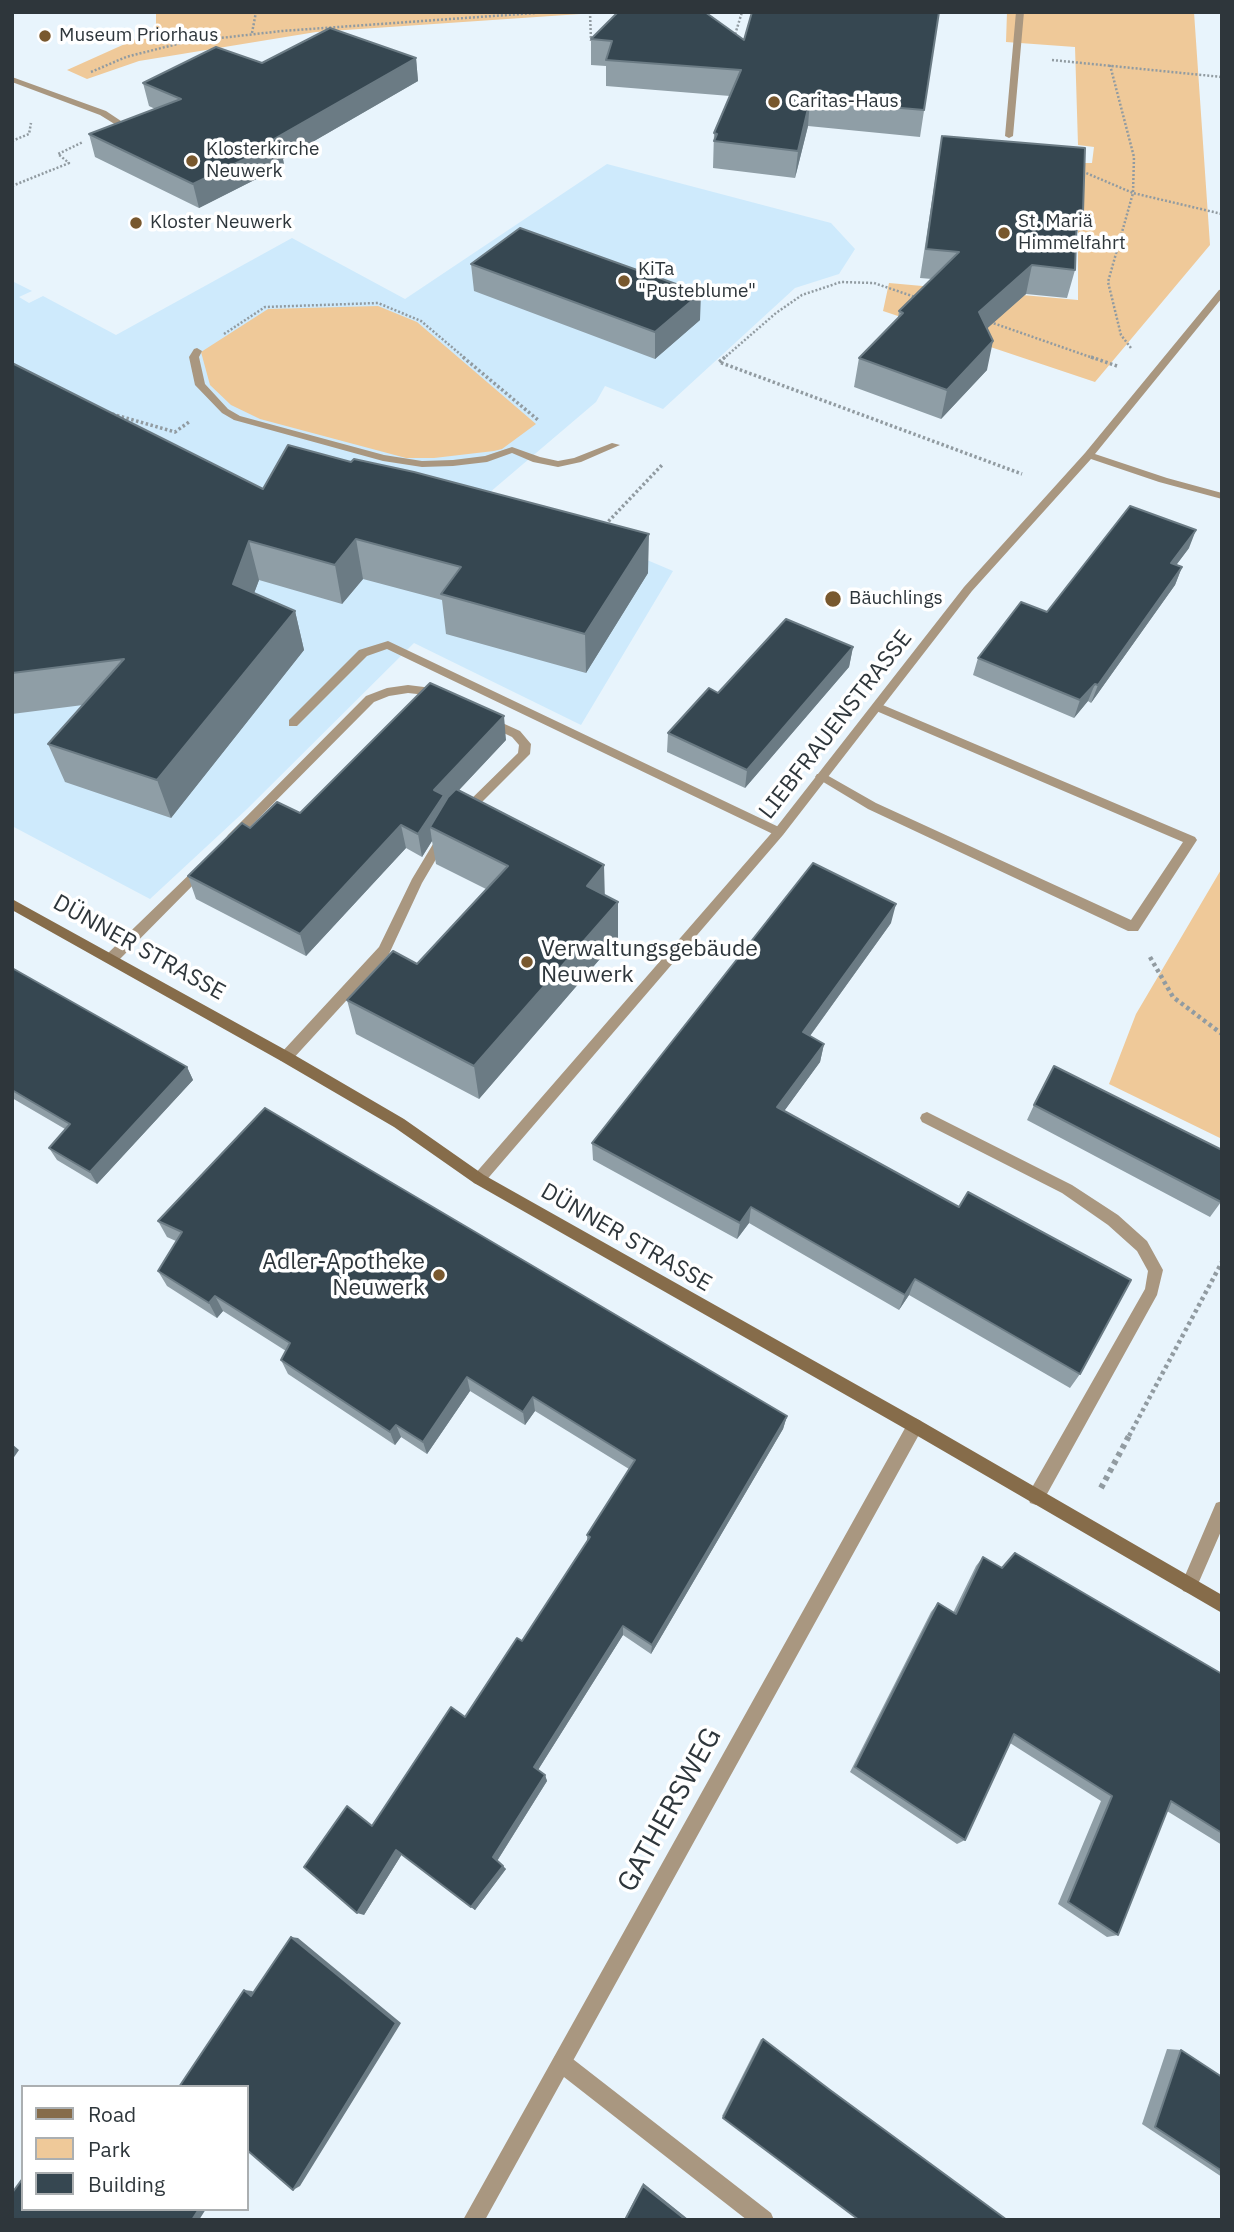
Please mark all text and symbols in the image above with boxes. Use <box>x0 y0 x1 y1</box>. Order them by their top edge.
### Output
place label: Museum Priorhaus <box>59 25 218 47</box>
marker: Museum Priorhaus <box>37 28 53 44</box>
place label: Caritas-Haus <box>788 91 899 113</box>
marker: Caritas-Haus <box>766 94 782 110</box>
place label: Klosterkirche Neuwerk <box>206 139 319 183</box>
marker: Klosterkirche Neuwerk <box>184 153 200 169</box>
place label: St. Mariä Himmelfahrt <box>1018 211 1126 255</box>
place label: Kloster Neuwerk <box>150 212 292 234</box>
marker: Kloster Neuwerk <box>128 215 144 231</box>
marker: St. Mariä Himmelfahrt <box>996 225 1012 241</box>
place label: KiTa "Pusteblume" <box>638 259 756 303</box>
marker: KiTa "Pusteblume" <box>616 273 632 289</box>
place label: Bäuchlings <box>849 588 943 610</box>
marker: Bäuchlings <box>823 589 843 609</box>
street label: LIEBFRAUENSTRASSE <box>754 625 918 825</box>
street label: DÜNNER STRASSE <box>48 889 230 1007</box>
place label: Verwaltungsgebäude Neuwerk <box>541 935 758 989</box>
marker: Verwaltungsgebäude Neuwerk <box>519 954 535 970</box>
street label: DÜNNER STRASSE <box>536 1178 716 1298</box>
place label: Adler-Apotheke Neuwerk <box>262 1248 425 1302</box>
marker: Adler-Apotheke Neuwerk <box>431 1267 447 1283</box>
street label: GATHERSWEG <box>611 1722 729 1898</box>
legend <box>21 2085 248 2211</box>
text: Road <box>88 2100 136 2128</box>
text: Park <box>88 2135 131 2163</box>
text: Building <box>88 2170 165 2198</box>

